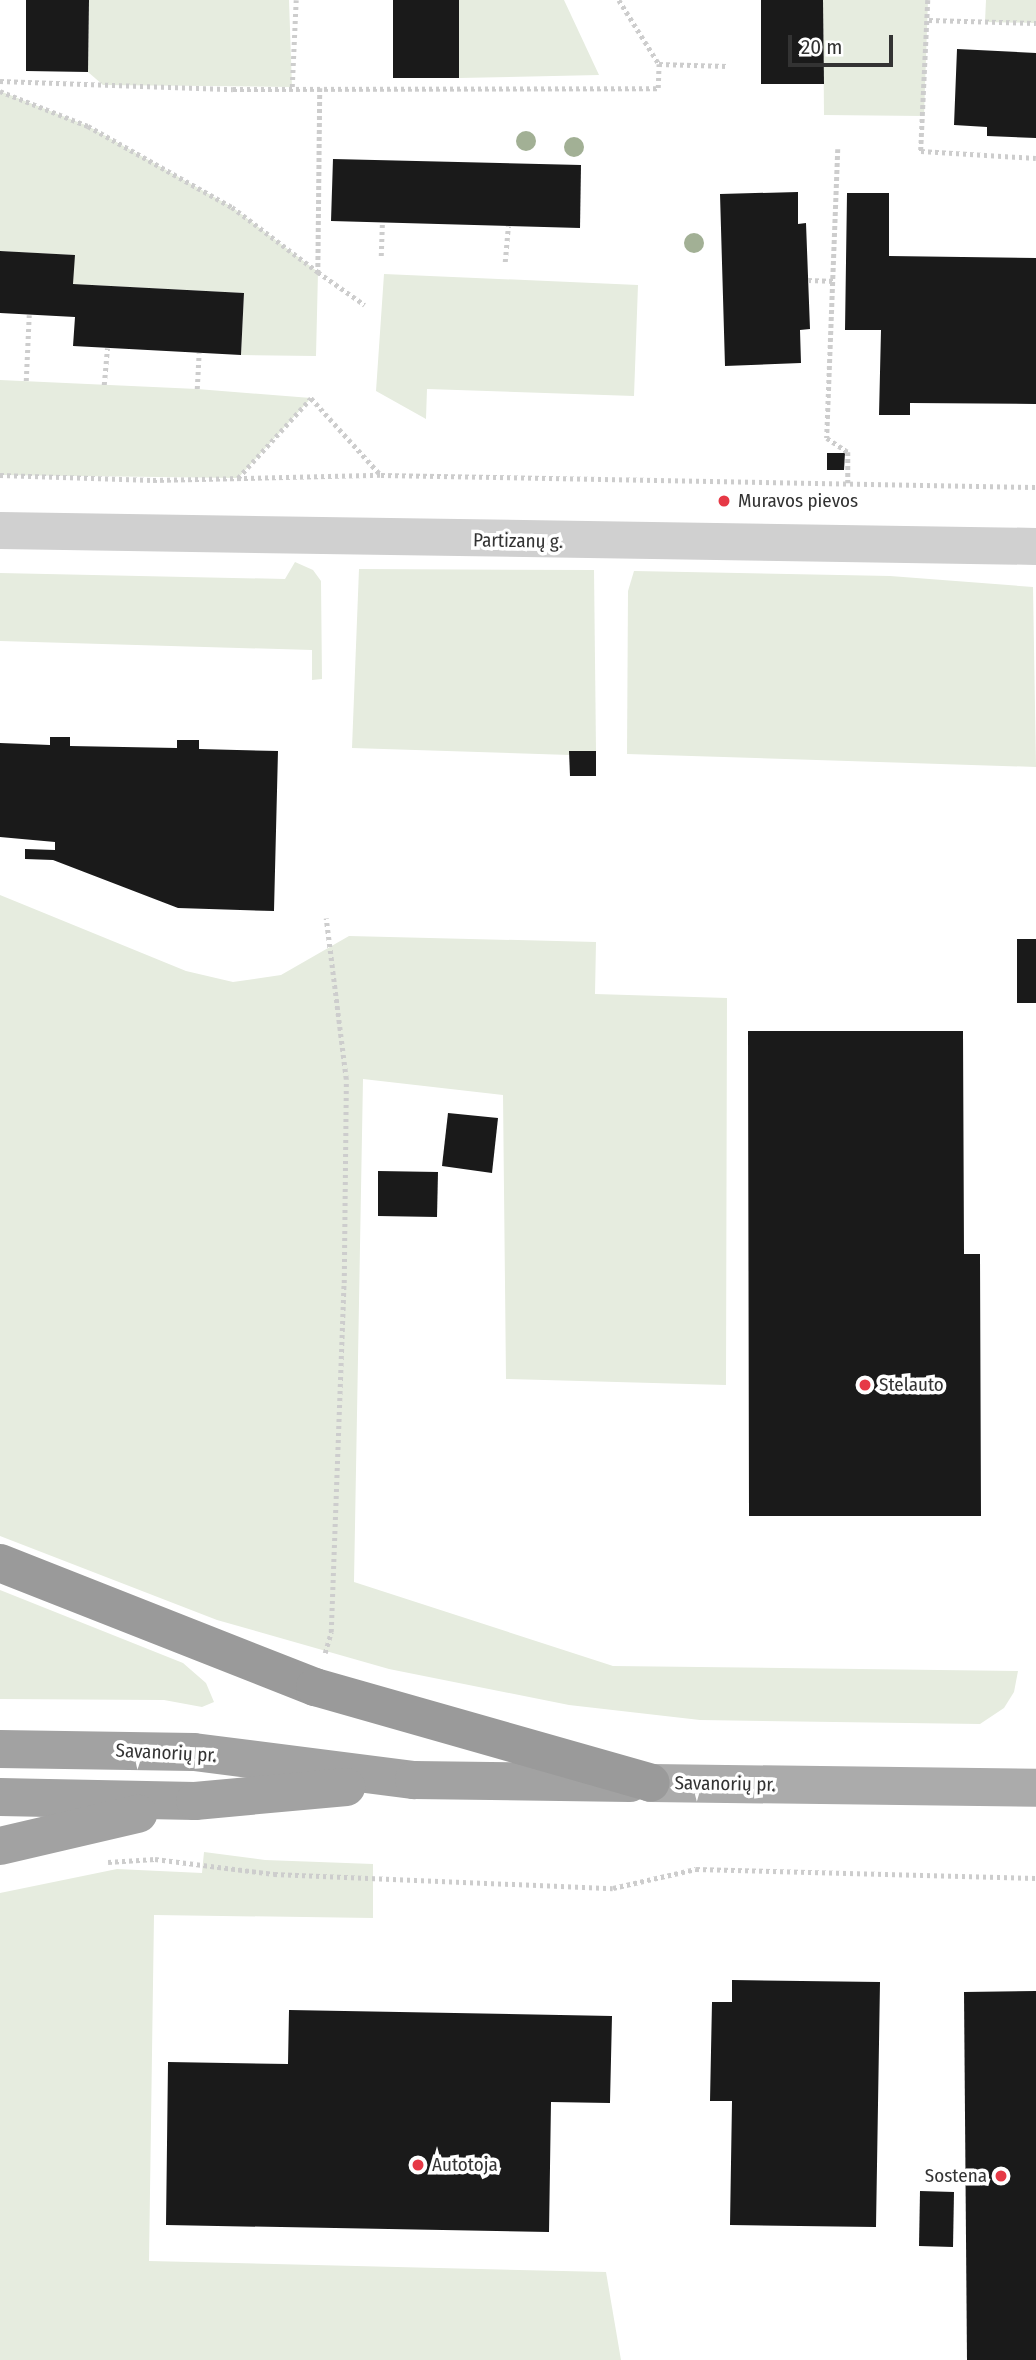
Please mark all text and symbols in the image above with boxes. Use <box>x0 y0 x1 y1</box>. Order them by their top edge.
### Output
scale bar <box>791 21 896 65</box>
text: 20 m <box>801 34 842 60</box>
place label: Muravos pievos <box>738 490 858 512</box>
marker: Muravos pievos <box>716 493 732 509</box>
street label: Partizanų g. <box>473 529 563 553</box>
place label: Stelauto <box>879 1374 944 1396</box>
marker: Stelauto <box>857 1377 873 1393</box>
street label: Savanorių pr. <box>115 1739 217 1767</box>
street label: Savanorių pr. <box>674 1772 776 1796</box>
place label: Autotoja <box>432 2154 498 2176</box>
marker: Autotoja <box>410 2157 426 2173</box>
place label: Sostena <box>925 2165 987 2187</box>
marker: Sostena <box>993 2168 1009 2184</box>

